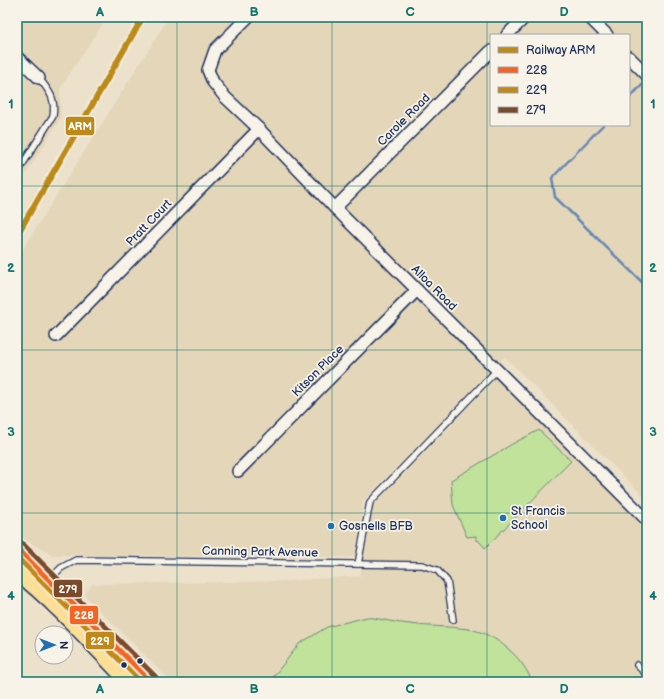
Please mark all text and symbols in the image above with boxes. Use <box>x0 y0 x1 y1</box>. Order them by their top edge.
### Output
text: A <box>95 4 104 20</box>
text: B <box>249 4 259 20</box>
text: C <box>405 4 415 20</box>
text: D <box>559 4 569 20</box>
legend <box>490 34 630 126</box>
text: Railway ARM <box>526 43 596 58</box>
text: 228 <box>526 63 547 78</box>
text: 229 <box>526 83 547 98</box>
street label: Carole Road <box>375 91 433 149</box>
text: 1 <box>8 96 14 112</box>
text: 1 <box>650 96 656 112</box>
text: 279 <box>526 103 546 118</box>
line badge: ARM <box>65 116 95 136</box>
text: ARM <box>67 120 92 133</box>
street label: Pratt Court <box>123 196 175 249</box>
text: 2 <box>7 260 15 276</box>
text: 2 <box>649 260 657 276</box>
street label: Alloa Road <box>408 262 460 314</box>
street label: Kitson Place <box>289 342 347 400</box>
text: 3 <box>7 424 15 440</box>
text: 3 <box>649 424 657 440</box>
place label: St Francis School <box>511 504 565 533</box>
marker: St Francis School <box>498 513 508 523</box>
place label: Gosnells BFB <box>339 519 413 534</box>
marker: Gosnells BFB <box>326 521 336 531</box>
street label: Canning Park Avenue <box>202 543 318 561</box>
line badge: 279 <box>53 579 83 598</box>
text: 279 <box>59 583 77 596</box>
text: 4 <box>7 588 15 604</box>
text: 4 <box>649 588 657 604</box>
line badge: 228 <box>69 605 99 625</box>
text: 228 <box>74 609 94 622</box>
north arrow <box>34 625 74 665</box>
line badge: 229 <box>85 631 115 650</box>
text: 229 <box>90 635 110 648</box>
text: N <box>57 641 70 649</box>
unlabelled marker <box>135 656 145 666</box>
unlabelled marker <box>119 660 129 670</box>
text: A <box>95 681 104 697</box>
text: B <box>249 681 259 697</box>
text: C <box>405 681 415 697</box>
text: D <box>559 681 569 697</box>

